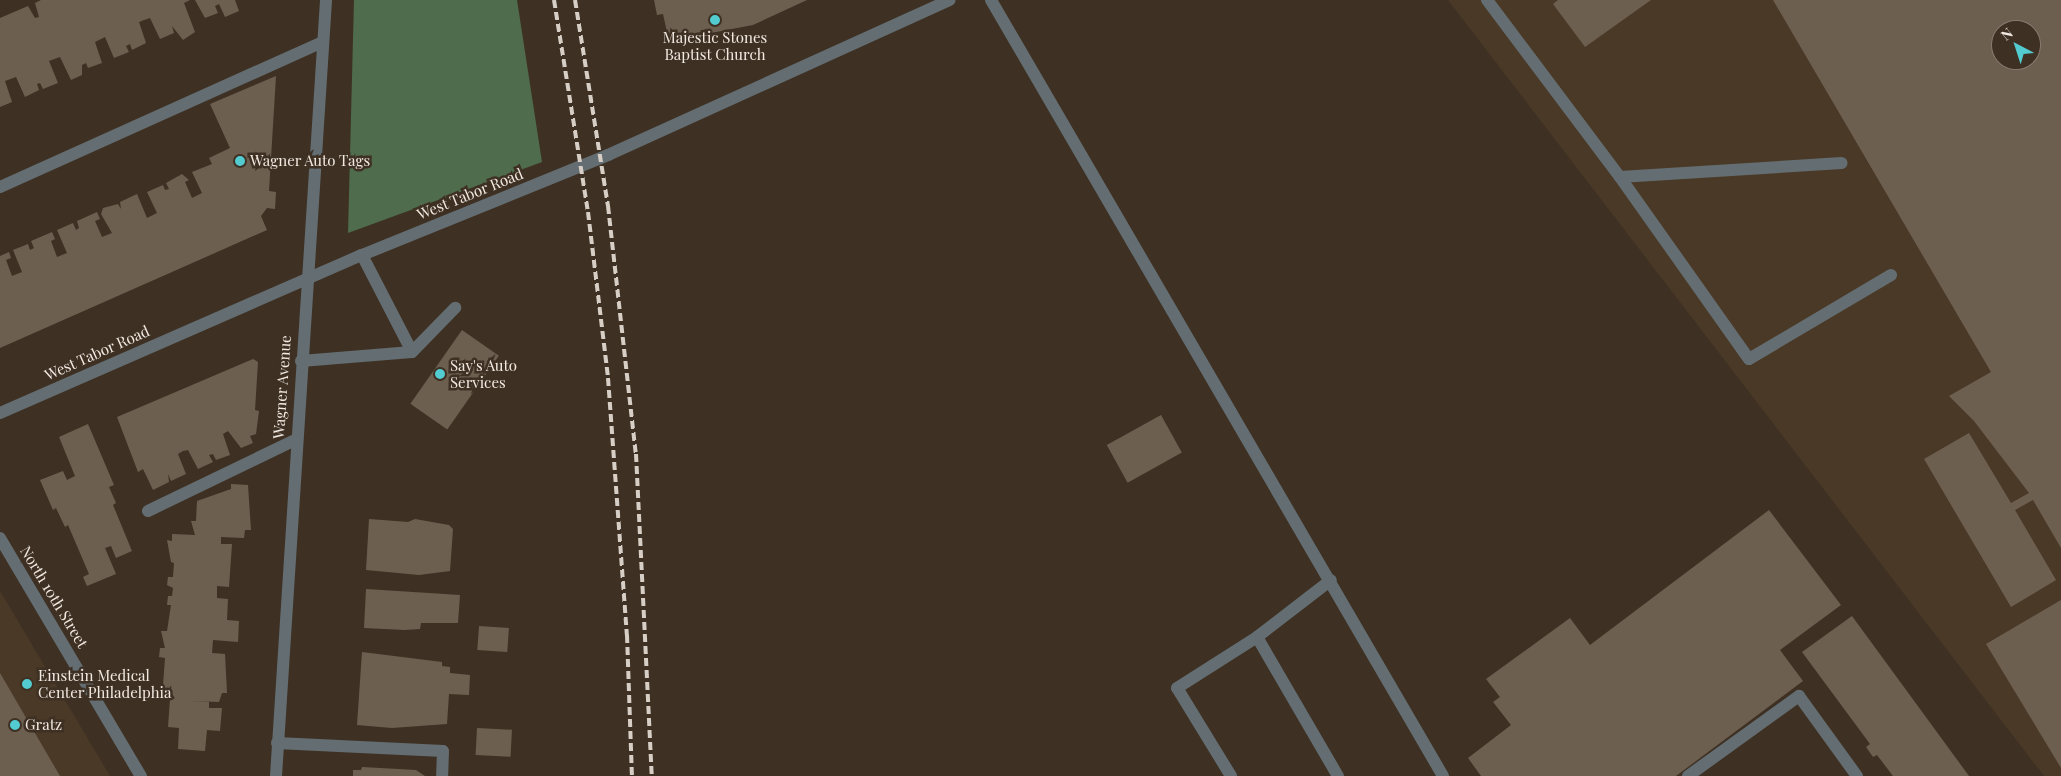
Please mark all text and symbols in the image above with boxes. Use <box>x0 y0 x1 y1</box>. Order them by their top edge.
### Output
marker: Majestic Stones Baptist Church <box>709 14 721 26</box>
north arrow <box>1991 20 2041 70</box>
text: N <box>1997 23 2017 44</box>
place label: Majestic Stones Baptist Church <box>663 28 767 63</box>
place label: Wagner Auto Tags <box>250 152 371 170</box>
marker: Wagner Auto Tags <box>234 155 246 167</box>
street label: West Tabor Road <box>414 164 526 224</box>
street label: West Tabor Road <box>41 322 153 384</box>
street label: Wagner Avenue <box>269 334 295 440</box>
place label: Say's Auto Services <box>450 356 518 391</box>
marker: Say's Auto Services <box>434 368 446 380</box>
street label: North 10th Street <box>16 543 92 651</box>
place label: Einstein Medical Center Philadelphia <box>38 666 172 701</box>
marker: Einstein Medical Center Philadelphia <box>20 677 34 691</box>
place label: Gratz <box>25 716 62 734</box>
marker: Gratz <box>9 719 21 731</box>

